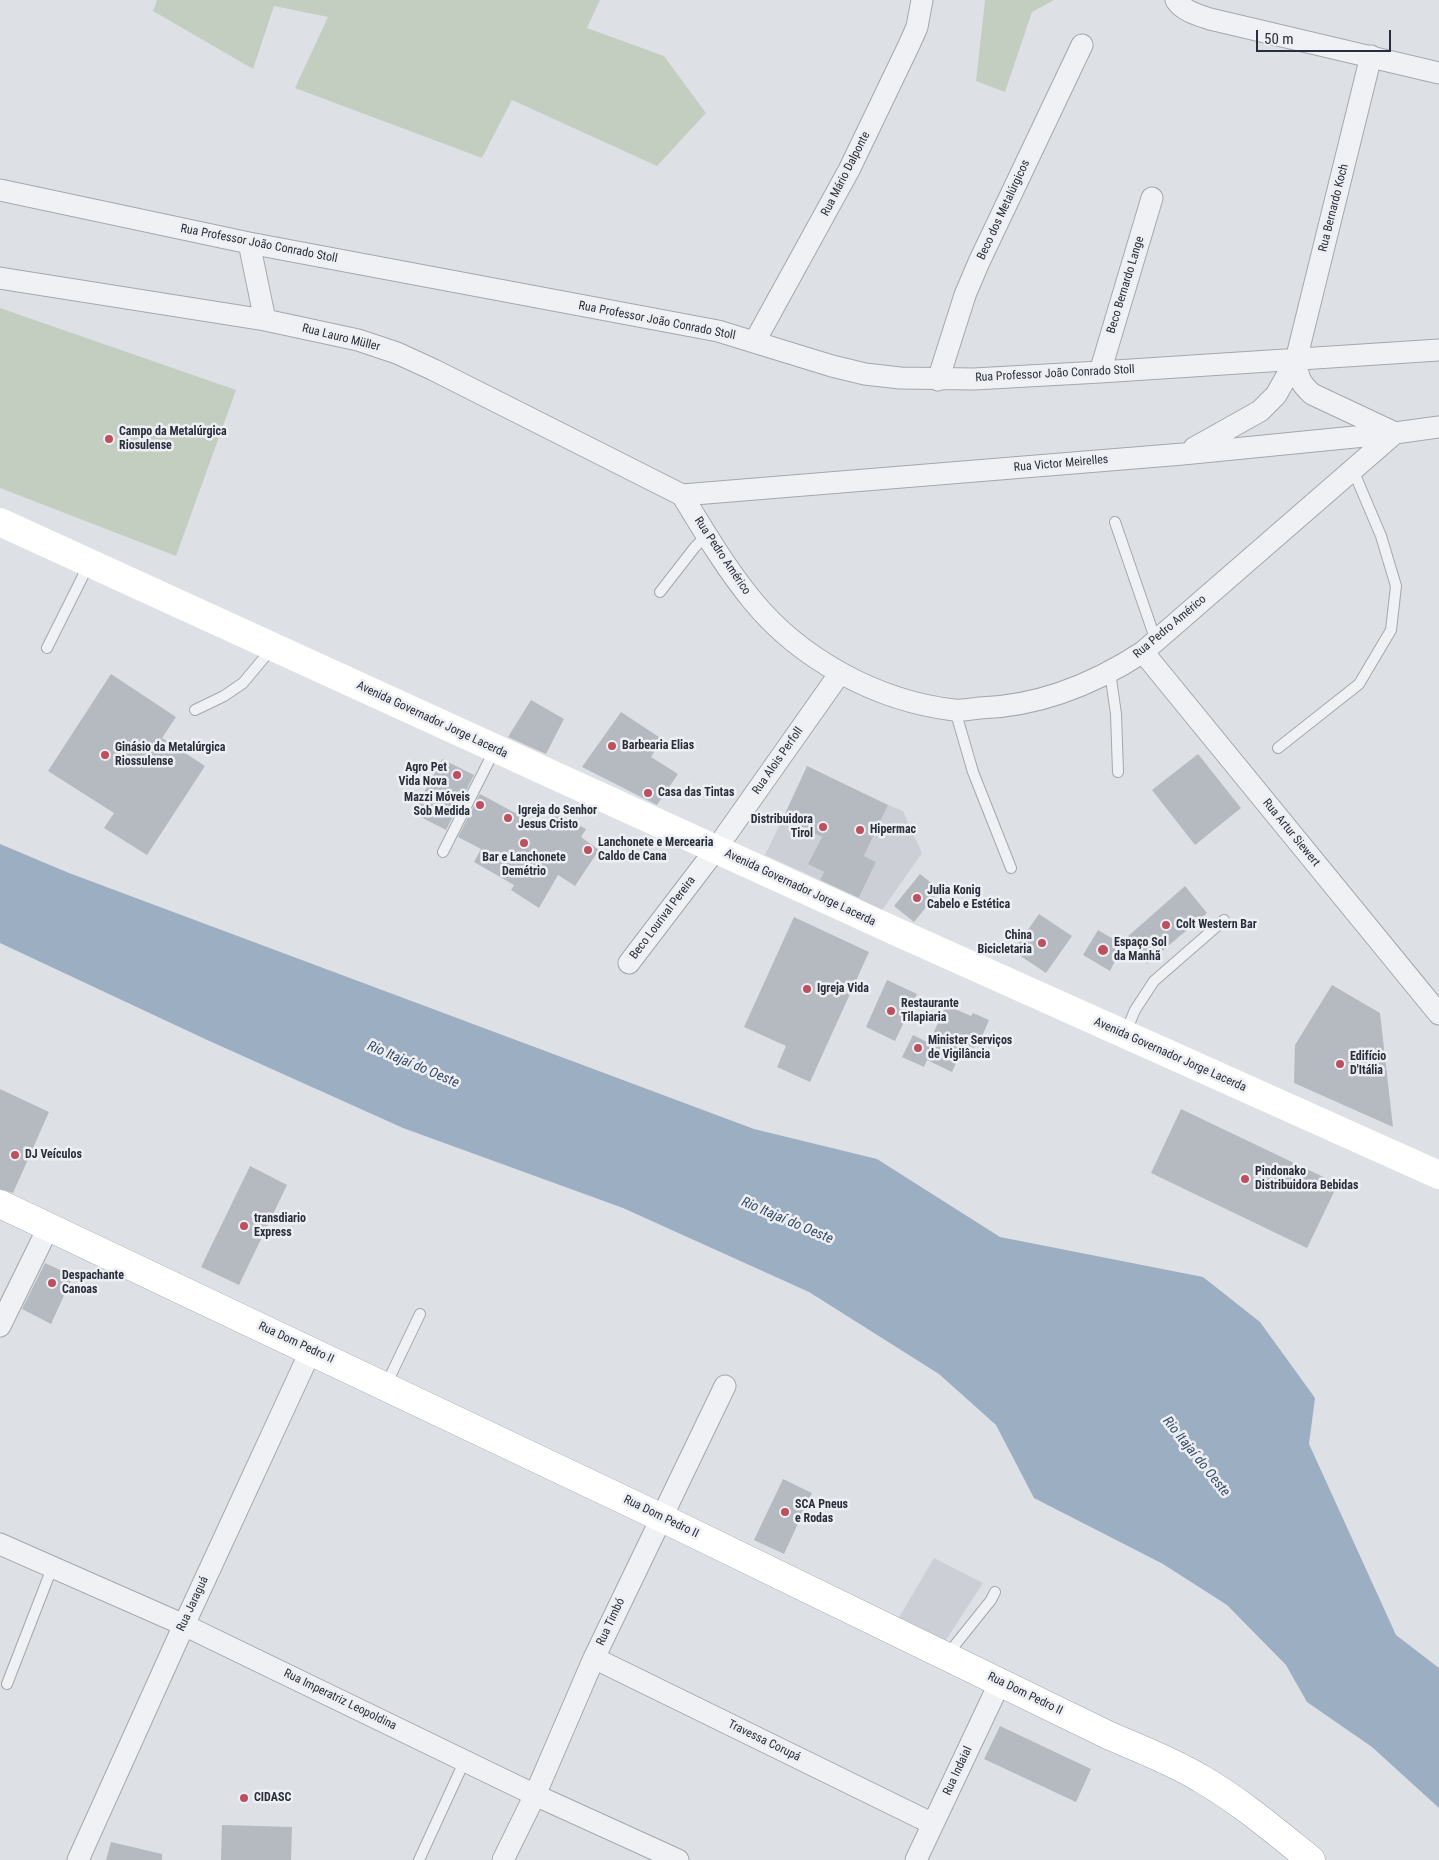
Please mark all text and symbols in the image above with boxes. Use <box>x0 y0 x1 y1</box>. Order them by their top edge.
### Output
scale bar <box>1259 20 1394 52</box>
text: 50 m <box>1264 30 1294 48</box>
street label: Rua Mário Dalponte <box>818 129 874 219</box>
street label: Beco dos Metalúrgicos <box>975 158 1033 262</box>
street label: Rua Bernardo Koch <box>1316 163 1352 253</box>
street label: Rua Professor João Conrado Stoll <box>179 222 339 266</box>
street label: Beco Bernardo Lange <box>1104 235 1148 335</box>
street label: Rua Professor João Conrado Stoll <box>577 299 737 343</box>
street label: Rua Lauro Müller <box>300 321 382 355</box>
street label: Rua Professor João Conrado Stoll <box>975 363 1135 385</box>
place label: Campo da Metalúrgica Riosulense <box>119 425 227 453</box>
marker: Campo da Metalúrgica Riosulense <box>103 433 115 445</box>
street label: Rua Victor Meirelles <box>1013 453 1109 475</box>
street label: Rua Pedro Américo <box>691 514 753 598</box>
street label: Rua Pedro Américo <box>1131 592 1209 662</box>
street label: Avenida Governador Jorge Lacerda <box>354 679 510 761</box>
street label: Rua Alois Perfoll <box>750 725 806 797</box>
place label: Barbearia Elias <box>622 739 694 753</box>
marker: Barbearia Elias <box>606 740 618 752</box>
place label: Ginásio da Metalúrgica Riossulense <box>115 741 225 769</box>
marker: Ginásio da Metalúrgica Riossulense <box>99 749 111 761</box>
place label: Agro Pet Vida Nova <box>398 761 447 789</box>
marker: Agro Pet Vida Nova <box>451 769 463 781</box>
place label: Casa das Tintas <box>658 786 734 800</box>
marker: Casa das Tintas <box>642 787 654 799</box>
place label: Mazzi Móveis Sob Medida <box>404 791 470 819</box>
street label: Rua Artur Siewert <box>1259 796 1323 870</box>
marker: Mazzi Móveis Sob Medida <box>474 799 486 811</box>
place label: Igreja do Senhor Jesus Cristo <box>518 804 597 832</box>
marker: Igreja do Senhor Jesus Cristo <box>502 812 514 824</box>
place label: Distribuidora Tirol <box>751 813 813 841</box>
marker: Distribuidora Tirol <box>817 821 829 833</box>
place label: Hipermac <box>870 823 916 837</box>
marker: Hipermac <box>854 824 866 836</box>
place label: Lanchonete e Mercearia Caldo de Cana <box>598 836 713 864</box>
marker: Bar e Lanchonete Demétrio <box>518 837 530 849</box>
marker: Lanchonete e Mercearia Caldo de Cana <box>582 844 594 856</box>
street label: Avenida Governador Jorge Lacerda <box>722 847 878 929</box>
place label: Bar e Lanchonete Demétrio <box>482 851 566 879</box>
street label: Beco Lourival Pereira <box>627 874 699 962</box>
place label: Julia Konig Cabelo e Estética <box>927 884 1010 912</box>
marker: Julia Konig Cabelo e Estética <box>911 892 923 904</box>
place label: Colt Western Bar <box>1176 918 1257 932</box>
marker: Colt Western Bar <box>1160 919 1172 931</box>
place label: China Bicicletaria <box>977 929 1032 957</box>
place label: Espaço Sol da Manhã <box>1114 936 1167 964</box>
marker: China Bicicletaria <box>1036 937 1048 949</box>
marker: Espaço Sol da Manhã <box>1096 943 1110 957</box>
place label: Igreja Vida <box>817 982 869 996</box>
marker: Igreja Vida <box>801 983 813 995</box>
place label: Restaurante Tilapiaria <box>901 997 959 1025</box>
marker: Restaurante Tilapiaria <box>885 1005 897 1017</box>
street label: Avenida Governador Jorge Lacerda <box>1092 1015 1248 1095</box>
place label: Minister Serviços de Vigilância <box>928 1034 1012 1062</box>
water label: Rio Itajaí do Oeste <box>365 1038 461 1092</box>
marker: Minister Serviços de Vigilância <box>912 1042 924 1054</box>
place label: Edifício D'Itália <box>1350 1050 1386 1078</box>
marker: Edifício D'Itália <box>1334 1058 1346 1070</box>
place label: DJ Veículos <box>25 1148 82 1162</box>
marker: DJ Veículos <box>9 1149 21 1161</box>
place label: Pindonako Distribuidora Bebidas <box>1255 1165 1358 1193</box>
marker: Pindonako Distribuidora Bebidas <box>1239 1173 1251 1185</box>
water label: Rio Itajaí do Oeste <box>739 1194 835 1248</box>
place label: transdiario Express <box>254 1212 306 1240</box>
marker: transdiario Express <box>238 1220 250 1232</box>
place label: Despachante Canoas <box>62 1269 124 1297</box>
marker: Despachante Canoas <box>46 1277 58 1289</box>
street label: Rua Dom Pedro II <box>256 1319 336 1367</box>
water label: Rio Itajaí do Oeste <box>1159 1414 1233 1500</box>
street label: Rua Dom Pedro II <box>621 1493 701 1541</box>
place label: SCA Pneus e Rodas <box>795 1498 848 1526</box>
marker: SCA Pneus e Rodas <box>779 1506 791 1518</box>
street label: Rua Jaraguá <box>174 1574 212 1634</box>
street label: Rua Timbó <box>594 1596 628 1648</box>
street label: Rua Imperatriz Leopoldina <box>281 1666 399 1734</box>
street label: Rua Dom Pedro II <box>985 1670 1065 1718</box>
street label: Travessa Corupá <box>725 1717 803 1765</box>
street label: Rua Indaial <box>940 1744 976 1798</box>
place label: CIDASC <box>254 1791 291 1805</box>
marker: CIDASC <box>238 1792 250 1804</box>

